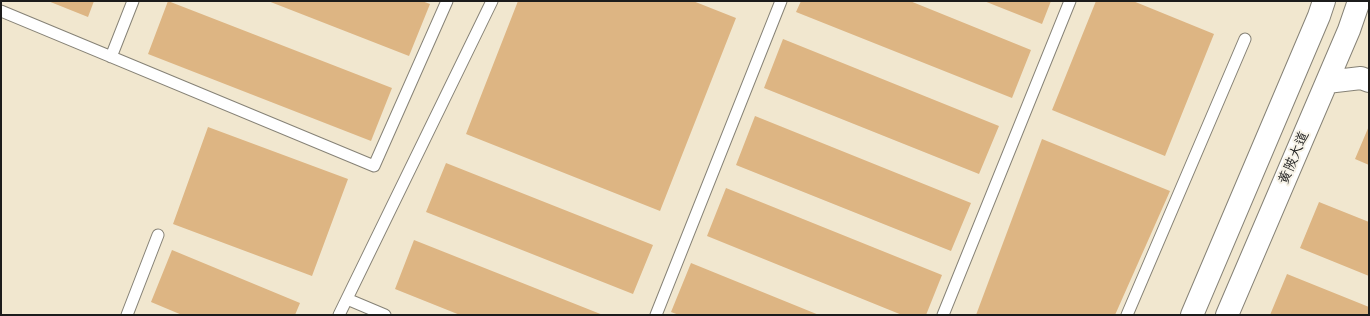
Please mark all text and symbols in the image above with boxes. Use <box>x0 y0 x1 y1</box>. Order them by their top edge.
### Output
street label: 黄陂大道 <box>1275 129 1313 187</box>

